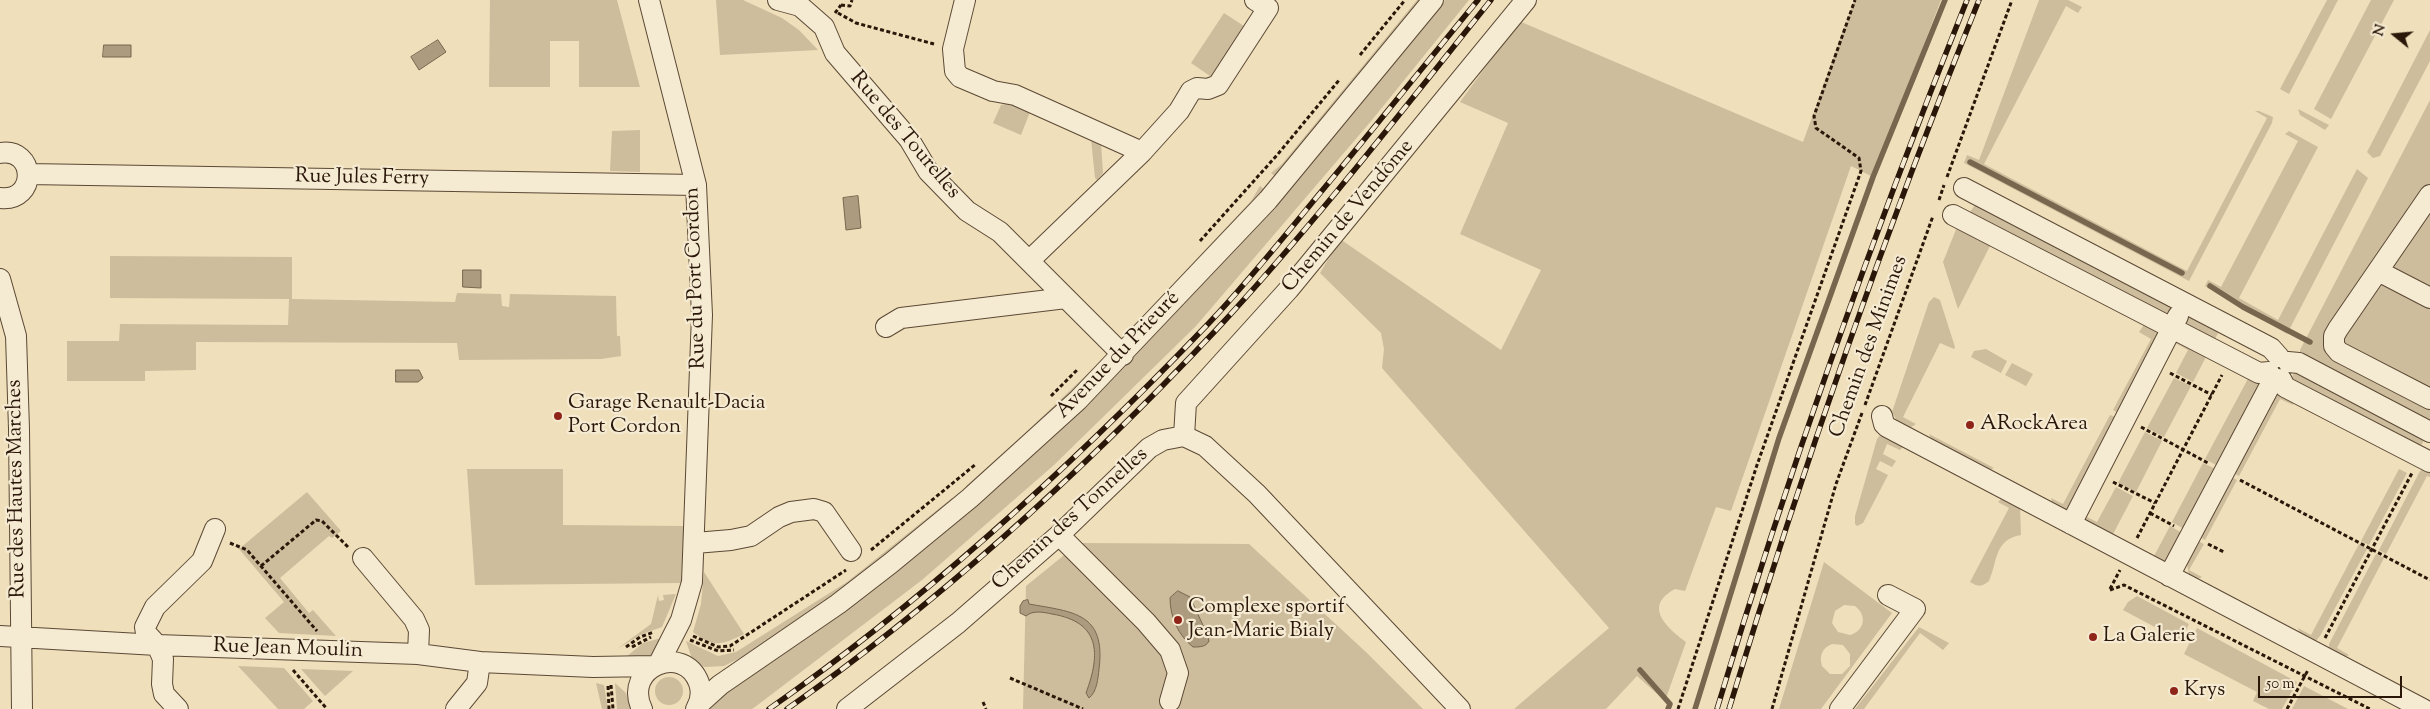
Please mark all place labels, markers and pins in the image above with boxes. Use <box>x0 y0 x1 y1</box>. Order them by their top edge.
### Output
place label: Garage Renault-Dacia Port Cordon <box>568 391 766 441</box>
marker: Garage Renault-Dacia Port Cordon <box>552 410 564 422</box>
place label: ARockArea <box>1980 412 2088 438</box>
marker: ARockArea <box>1964 419 1976 431</box>
place label: Complexe sportif Jean-Marie Bialy <box>1188 595 1345 645</box>
marker: Complexe sportif Jean-Marie Bialy <box>1172 614 1184 626</box>
place label: La Galerie <box>2103 624 2196 650</box>
marker: La Galerie <box>2087 631 2099 643</box>
place label: Krys <box>2184 678 2225 704</box>
marker: Krys <box>2168 685 2180 697</box>

